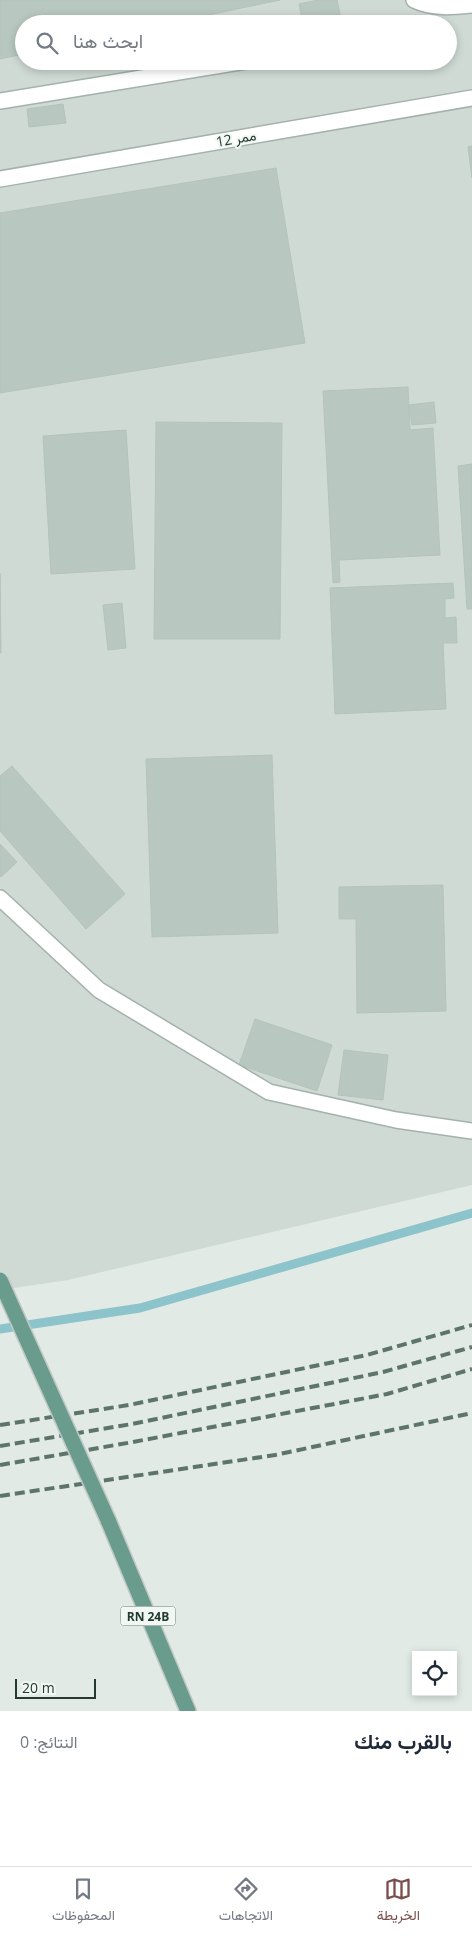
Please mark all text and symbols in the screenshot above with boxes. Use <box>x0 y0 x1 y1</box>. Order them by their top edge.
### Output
search box <box>15 15 457 70</box>
text: ابحث هنا <box>73 28 143 54</box>
icon: search <box>33 29 61 57</box>
street label: ممر 12 <box>214 125 258 151</box>
road number: RN 24B <box>120 1606 176 1625</box>
map controls <box>412 1651 457 1696</box>
button: locate <box>412 1651 457 1696</box>
scale bar <box>15 1676 96 1699</box>
text: 20 m <box>22 1678 55 1697</box>
text: بالقرب منك <box>354 1727 452 1755</box>
text: النتائج: 0 <box>20 1731 77 1753</box>
tab: المحفوظات <box>52 1875 115 1928</box>
tab: الاتجاهات <box>219 1875 273 1928</box>
tab: الخريطة <box>377 1875 420 1928</box>

